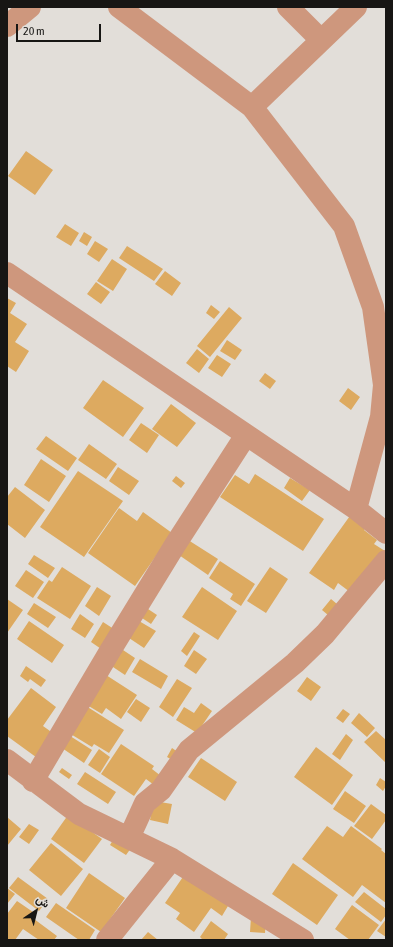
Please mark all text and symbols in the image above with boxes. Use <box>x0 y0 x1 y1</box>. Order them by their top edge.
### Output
scale bar <box>18 16 103 42</box>
text: 20 m <box>23 24 45 38</box>
north arrow <box>16 891 56 931</box>
text: ش <box>34 892 52 910</box>

